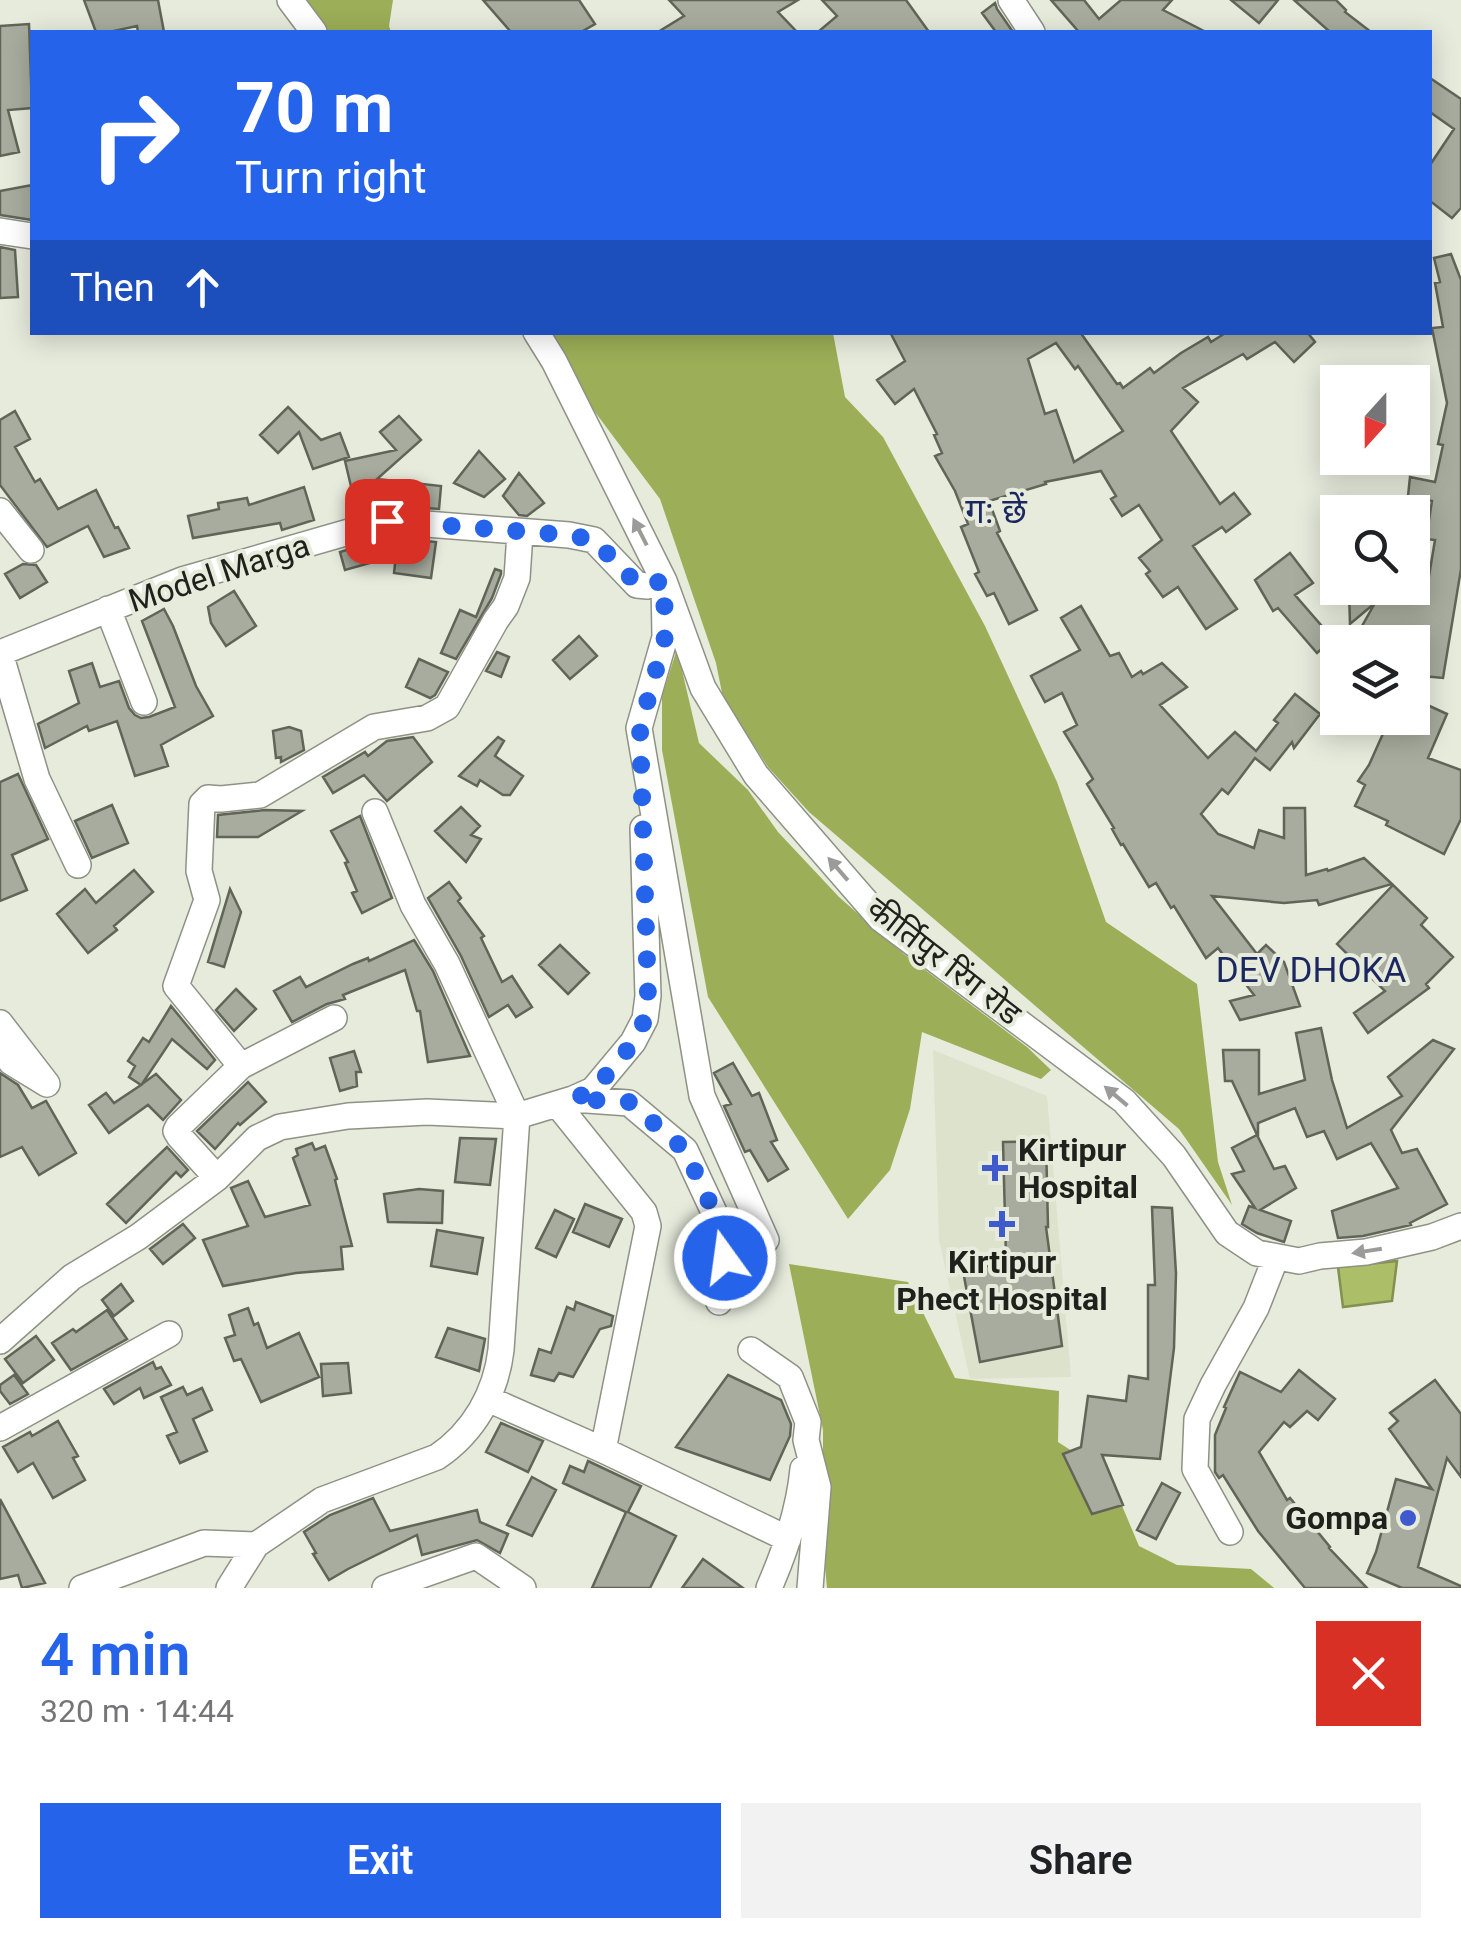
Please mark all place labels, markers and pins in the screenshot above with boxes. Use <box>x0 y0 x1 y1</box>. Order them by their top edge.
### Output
pin <box>345 479 430 564</box>
place label: Kirtipur Hospital <box>1018 1131 1138 1206</box>
marker: Kirtipur Hospital <box>982 1155 1008 1181</box>
marker: Kirtipur Phect Hospital <box>989 1211 1015 1237</box>
place label: Kirtipur Phect Hospital <box>896 1243 1108 1318</box>
place label: Gompa <box>1285 1499 1388 1537</box>
marker: Gompa <box>1397 1507 1419 1529</box>

